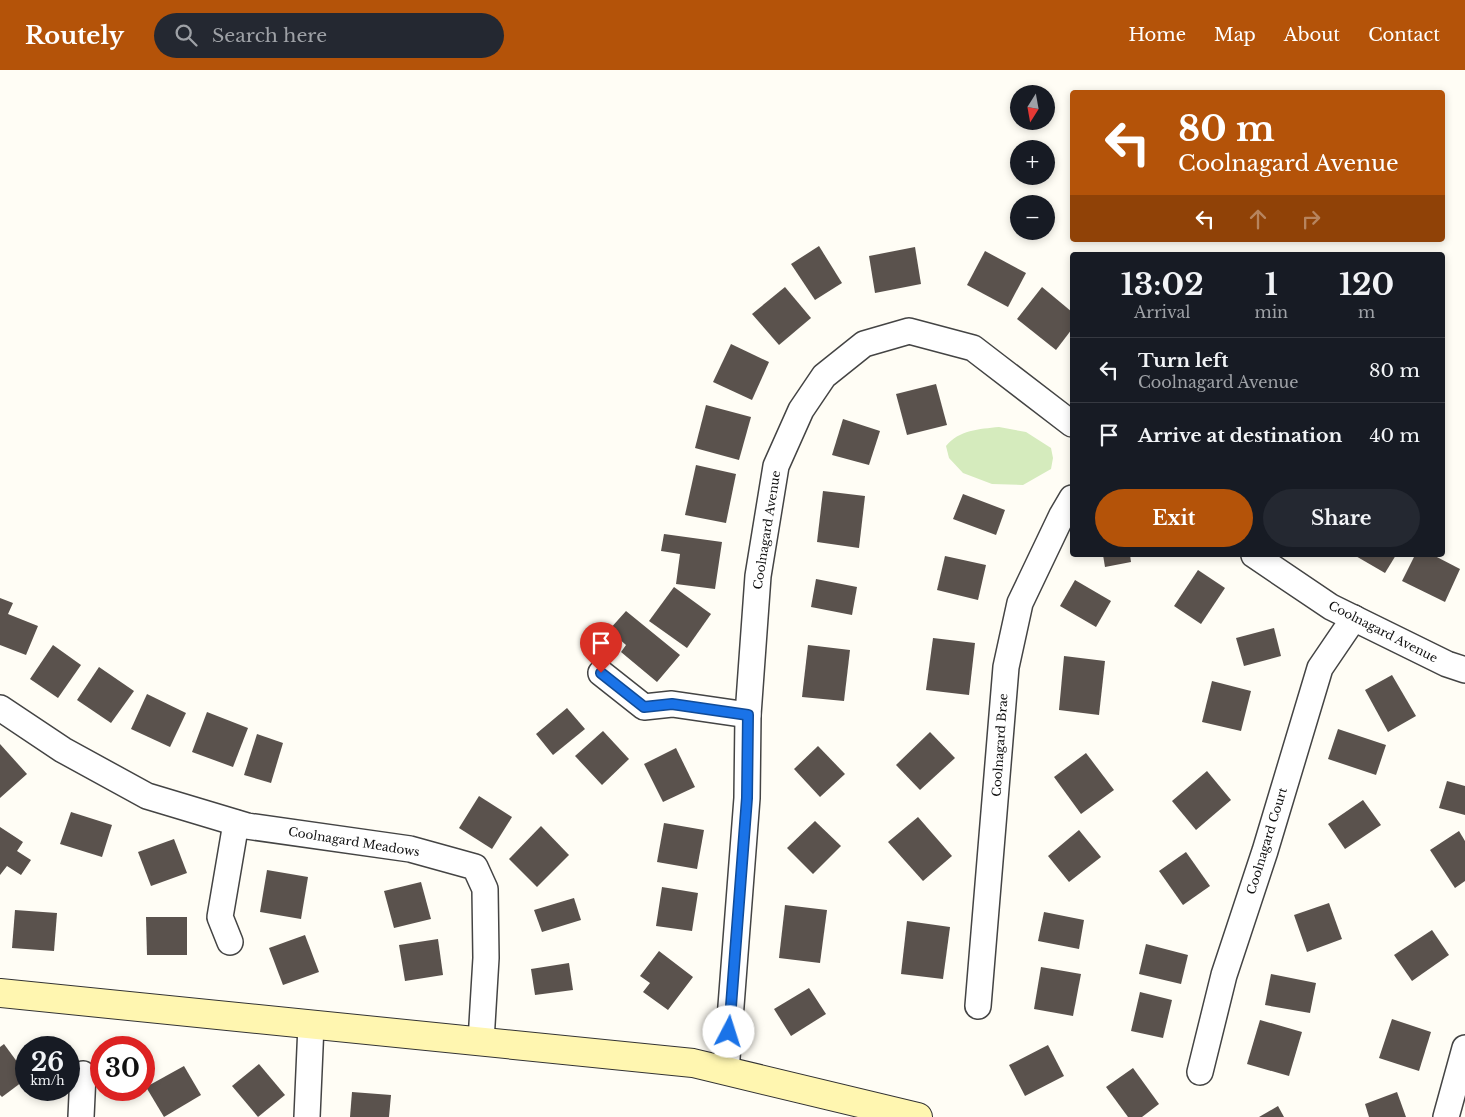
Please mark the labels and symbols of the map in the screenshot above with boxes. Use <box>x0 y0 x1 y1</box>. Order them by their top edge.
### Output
north arrow <box>1010 85 1055 130</box>
street label: Coolnagard Avenue <box>750 469 783 591</box>
street label: Coolnagard Avenue <box>1326 598 1440 666</box>
pin <box>580 622 622 673</box>
street label: Coolnagard Brae <box>988 693 1011 797</box>
street label: Coolnagard Court <box>1243 785 1290 896</box>
street label: Coolnagard Meadows <box>287 824 421 859</box>
position arrow <box>702 1005 754 1057</box>
speed limit sign: 30 <box>90 1036 155 1101</box>

